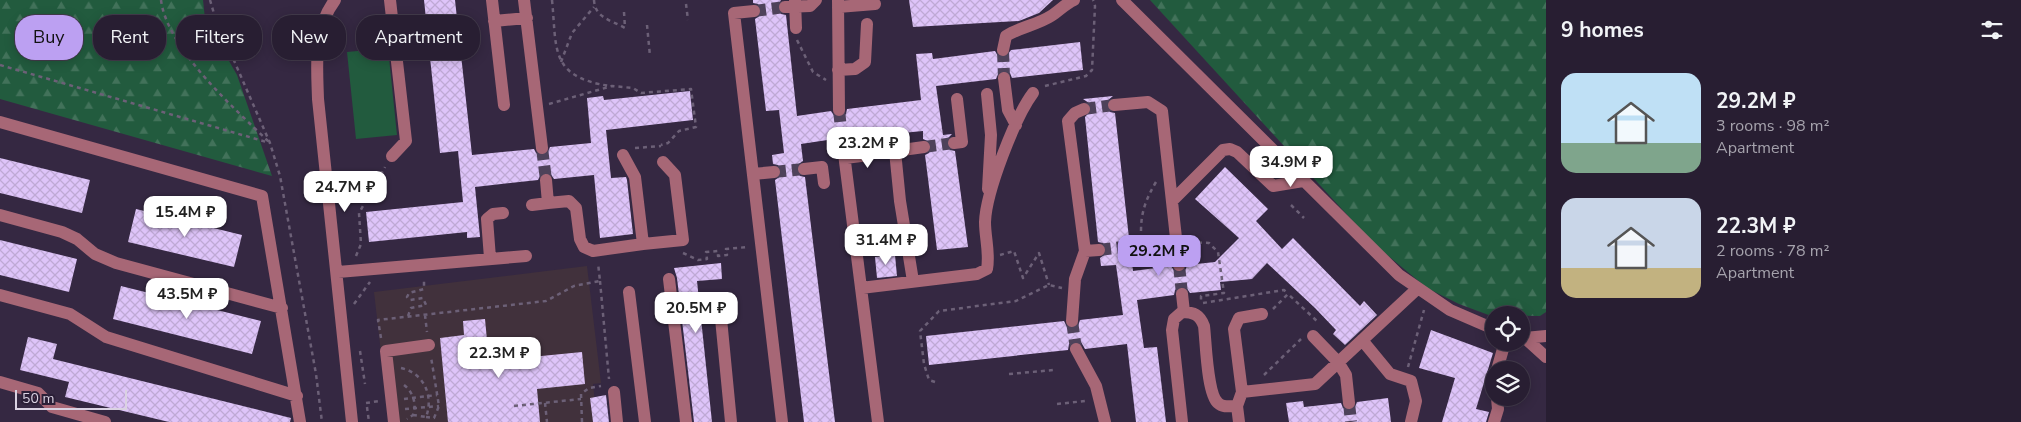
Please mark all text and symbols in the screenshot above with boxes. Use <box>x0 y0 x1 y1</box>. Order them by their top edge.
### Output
chip: Buy <box>15 15 83 60</box>
chip: Rent <box>93 15 166 60</box>
chip: Filters <box>176 15 262 60</box>
chip: New <box>272 15 346 60</box>
chip: Apartment <box>356 15 480 60</box>
text: 9 homes <box>1561 16 1644 44</box>
icon: filters <box>1978 16 2006 44</box>
text: 29.2M ₽ <box>1716 87 1796 115</box>
icon: home <box>1601 93 1661 153</box>
text: 3 rooms · 98 m² <box>1716 115 1829 137</box>
pin: 23.2M ₽ <box>822 126 914 169</box>
text: 23.2M ₽ <box>838 132 898 154</box>
text: Apartment <box>1716 137 1794 159</box>
pin: 34.9M ₽ <box>1245 146 1337 188</box>
text: 34.9M ₽ <box>1261 151 1321 173</box>
pin: 24.7M ₽ <box>299 170 391 213</box>
text: 24.7M ₽ <box>315 176 375 198</box>
pin: 15.4M ₽ <box>139 196 231 238</box>
text: 15.4M ₽ <box>155 201 215 223</box>
text: 22.3M ₽ <box>1716 212 1796 240</box>
icon: home <box>1601 218 1661 278</box>
pin: 31.4M ₽ <box>840 224 932 266</box>
text: 31.4M ₽ <box>856 229 916 251</box>
pin: 29.2M ₽ <box>1113 234 1205 277</box>
text: 29.2M ₽ <box>1129 240 1189 262</box>
text: 2 rooms · 78 m² <box>1716 240 1829 262</box>
text: Apartment <box>1716 262 1794 284</box>
pin: 43.5M ₽ <box>141 278 233 320</box>
text: 43.5M ₽ <box>157 283 217 305</box>
pin: 20.5M ₽ <box>650 292 742 334</box>
text: 20.5M ₽ <box>666 297 726 319</box>
map controls <box>1485 306 1530 406</box>
button: locate <box>1485 306 1530 351</box>
pin: 22.3M ₽ <box>453 336 545 379</box>
text: 22.3M ₽ <box>469 342 529 364</box>
button: layers <box>1485 361 1530 406</box>
scale bar <box>15 387 128 410</box>
text: 50 m <box>22 389 54 408</box>

